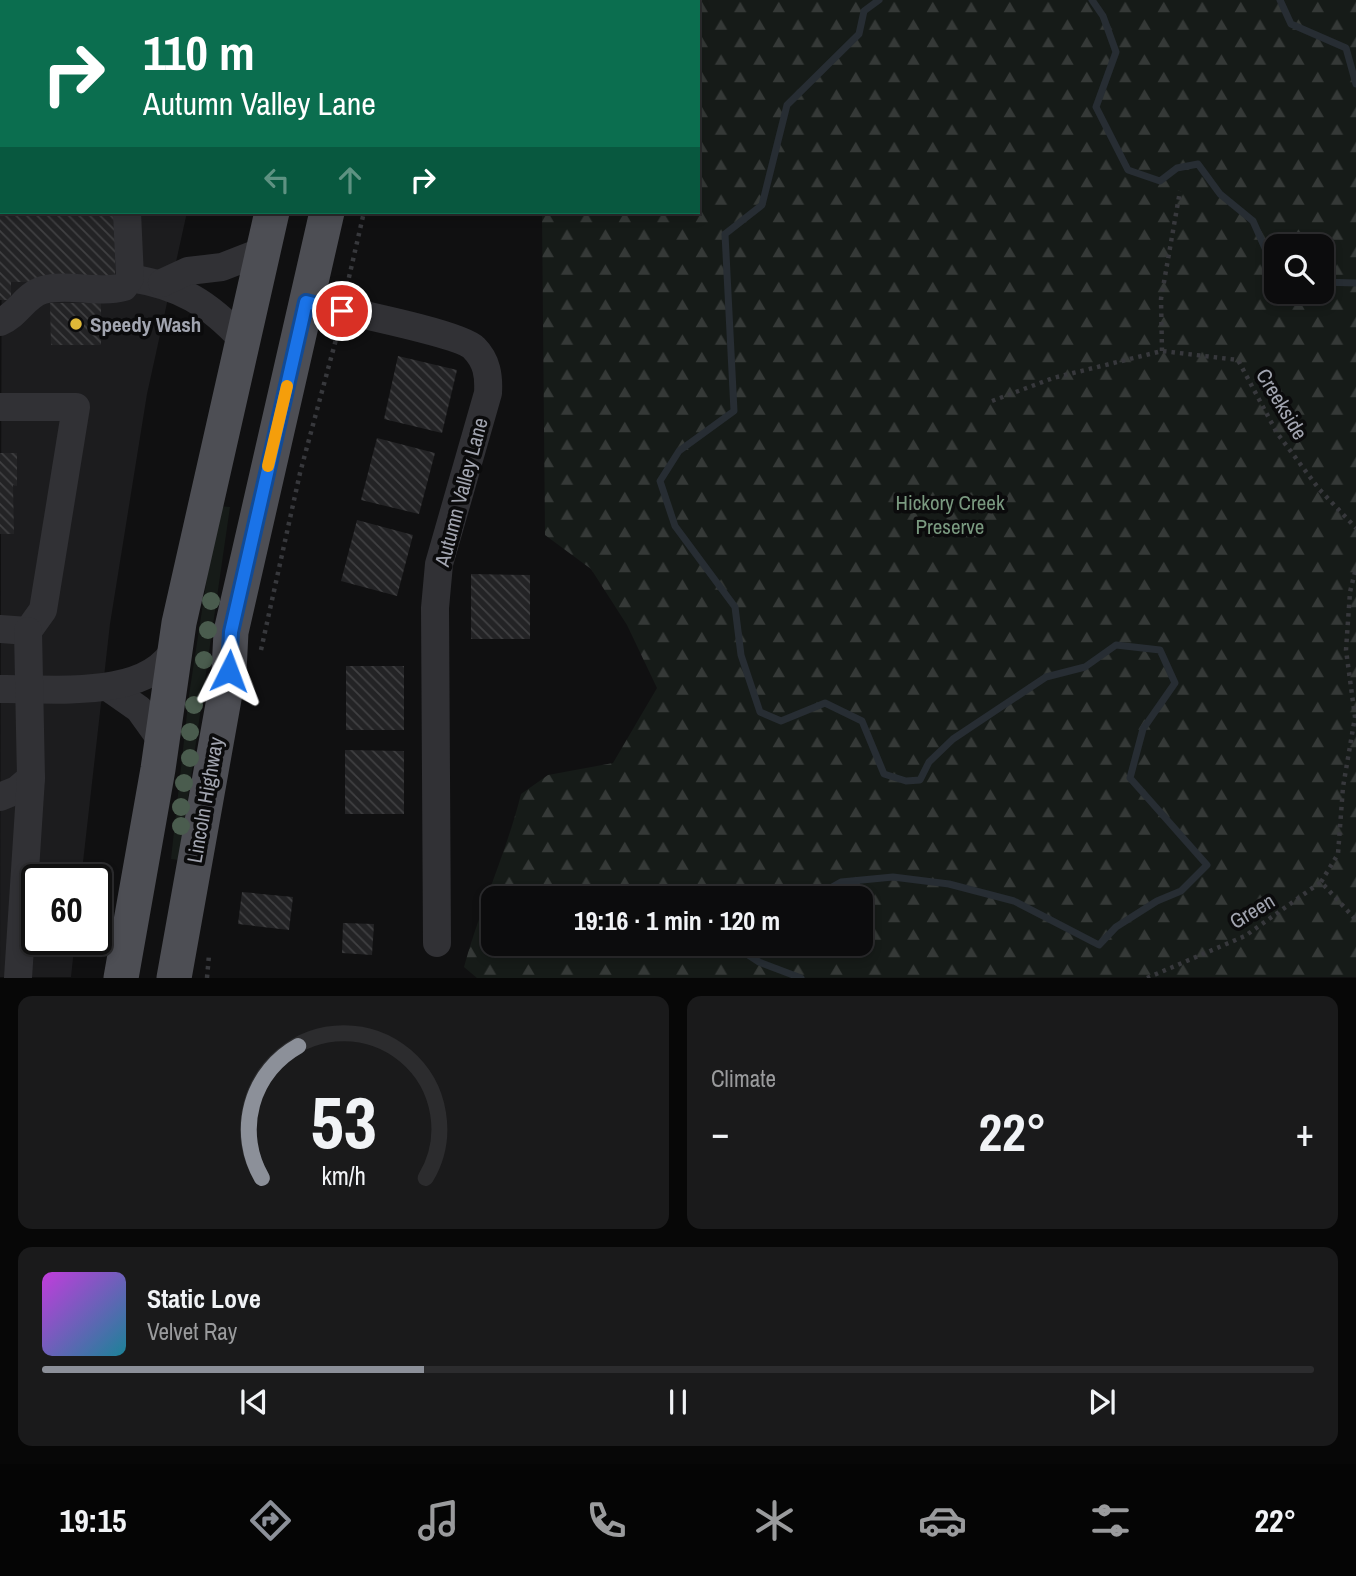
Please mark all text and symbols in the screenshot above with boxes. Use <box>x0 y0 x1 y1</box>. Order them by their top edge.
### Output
text: 110 m <box>143 19 255 85</box>
icon: right <box>28 28 119 119</box>
text: Autumn Valley Lane <box>143 82 376 125</box>
icon: left <box>258 161 296 199</box>
icon: ahead <box>331 161 369 199</box>
icon: right <box>404 161 442 199</box>
map controls <box>1264 234 1334 304</box>
button: search <box>1264 234 1334 304</box>
pin <box>312 281 372 341</box>
icon: arrive <box>323 292 361 330</box>
place label: Speedy Wash <box>90 310 201 339</box>
marker: Speedy Wash <box>68 316 84 332</box>
street label: Creekside <box>1249 363 1315 445</box>
street label: Autumn Valley Lane <box>427 414 495 571</box>
park label: Hickory Creek Preserve <box>895 488 1005 541</box>
position arrow <box>192 634 266 708</box>
street label: Lincoln Highway <box>180 734 230 865</box>
speed limit sign: 60 <box>21 864 112 955</box>
street label: Green <box>1224 886 1280 936</box>
text: 19:16 · 1 min · 120 m <box>574 903 780 938</box>
text: Climate <box>711 1063 776 1094</box>
text: 53 <box>310 1074 377 1172</box>
text: 22° <box>978 1097 1047 1167</box>
text: − <box>711 1107 729 1158</box>
text: + <box>1296 1107 1314 1158</box>
text: km/h <box>321 1159 366 1193</box>
text: Static Love <box>147 1281 261 1316</box>
text: Velvet Ray <box>147 1316 237 1347</box>
icon: previous <box>235 1383 273 1421</box>
icon: pause <box>659 1383 697 1421</box>
icon: next <box>1083 1383 1121 1421</box>
icon: directions <box>246 1496 295 1545</box>
icon: music <box>414 1496 463 1545</box>
icon: phone <box>582 1496 631 1545</box>
icon: climate <box>750 1496 799 1545</box>
icon: car <box>918 1496 967 1545</box>
icon: filters <box>1086 1496 1135 1545</box>
text: 19:15 <box>60 1499 127 1542</box>
text: 22° <box>1254 1499 1296 1542</box>

